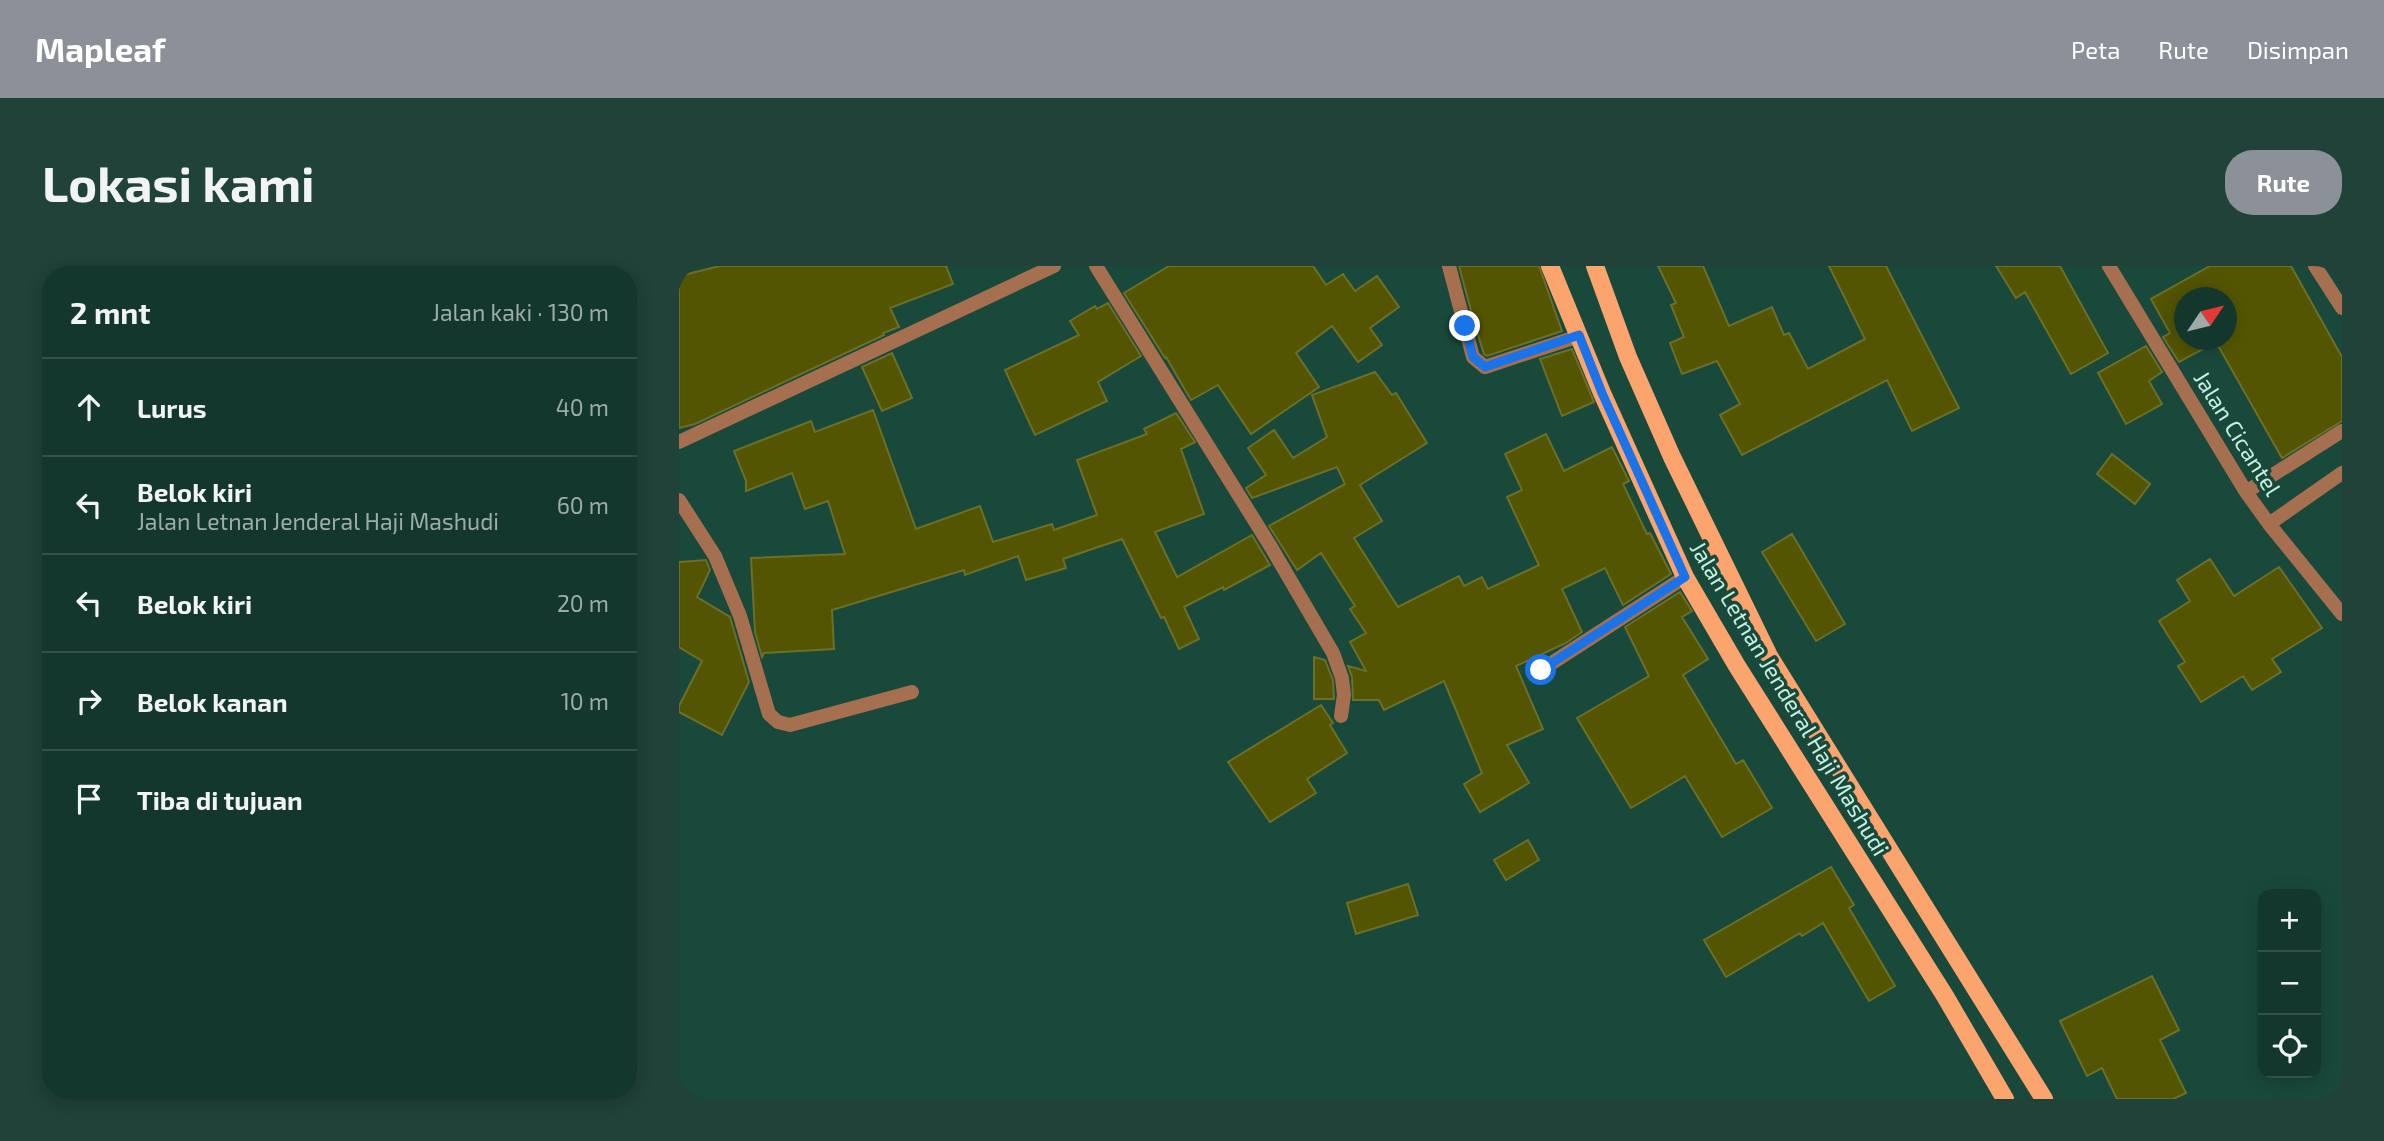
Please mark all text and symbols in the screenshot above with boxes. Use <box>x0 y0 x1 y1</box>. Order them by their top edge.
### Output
text: Mapleaf <box>35 29 165 69</box>
text: Peta <box>2071 35 2120 64</box>
text: Rute <box>2158 35 2209 64</box>
text: Disimpan <box>2247 35 2349 64</box>
button: Rute <box>2225 150 2342 215</box>
text: Lokasi kami <box>42 153 315 212</box>
north arrow <box>2174 287 2237 350</box>
text: 2 mnt <box>70 294 151 330</box>
text: Jalan kaki · 130 m <box>432 298 609 326</box>
route end <box>1449 310 1480 341</box>
street label: Jalan Cicantel <box>2188 365 2288 501</box>
icon: ahead <box>70 388 108 426</box>
text: Lurus <box>137 392 207 423</box>
text: 40 m <box>556 393 609 421</box>
text: Belok kiri <box>137 476 252 507</box>
icon: left <box>70 486 108 524</box>
text: 60 m <box>557 491 609 519</box>
text: Jalan Letnan Jenderal Haji Mashudi <box>137 507 499 535</box>
street label: Jalan Letnan Jenderal Haji Mashudi <box>1685 536 1895 860</box>
icon: left <box>70 584 108 622</box>
text: Belok kiri <box>137 588 252 619</box>
text: 20 m <box>557 589 609 617</box>
route start <box>1525 654 1556 685</box>
icon: right <box>70 682 108 720</box>
text: Belok kanan <box>137 686 288 717</box>
text: 10 m <box>561 687 609 715</box>
icon: arrive <box>70 780 108 818</box>
text: Tiba di tujuan <box>137 784 303 815</box>
map controls <box>2258 889 2321 1078</box>
button: + <box>2258 889 2321 952</box>
button: − <box>2258 952 2321 1015</box>
button: locate <box>2258 1015 2321 1078</box>

